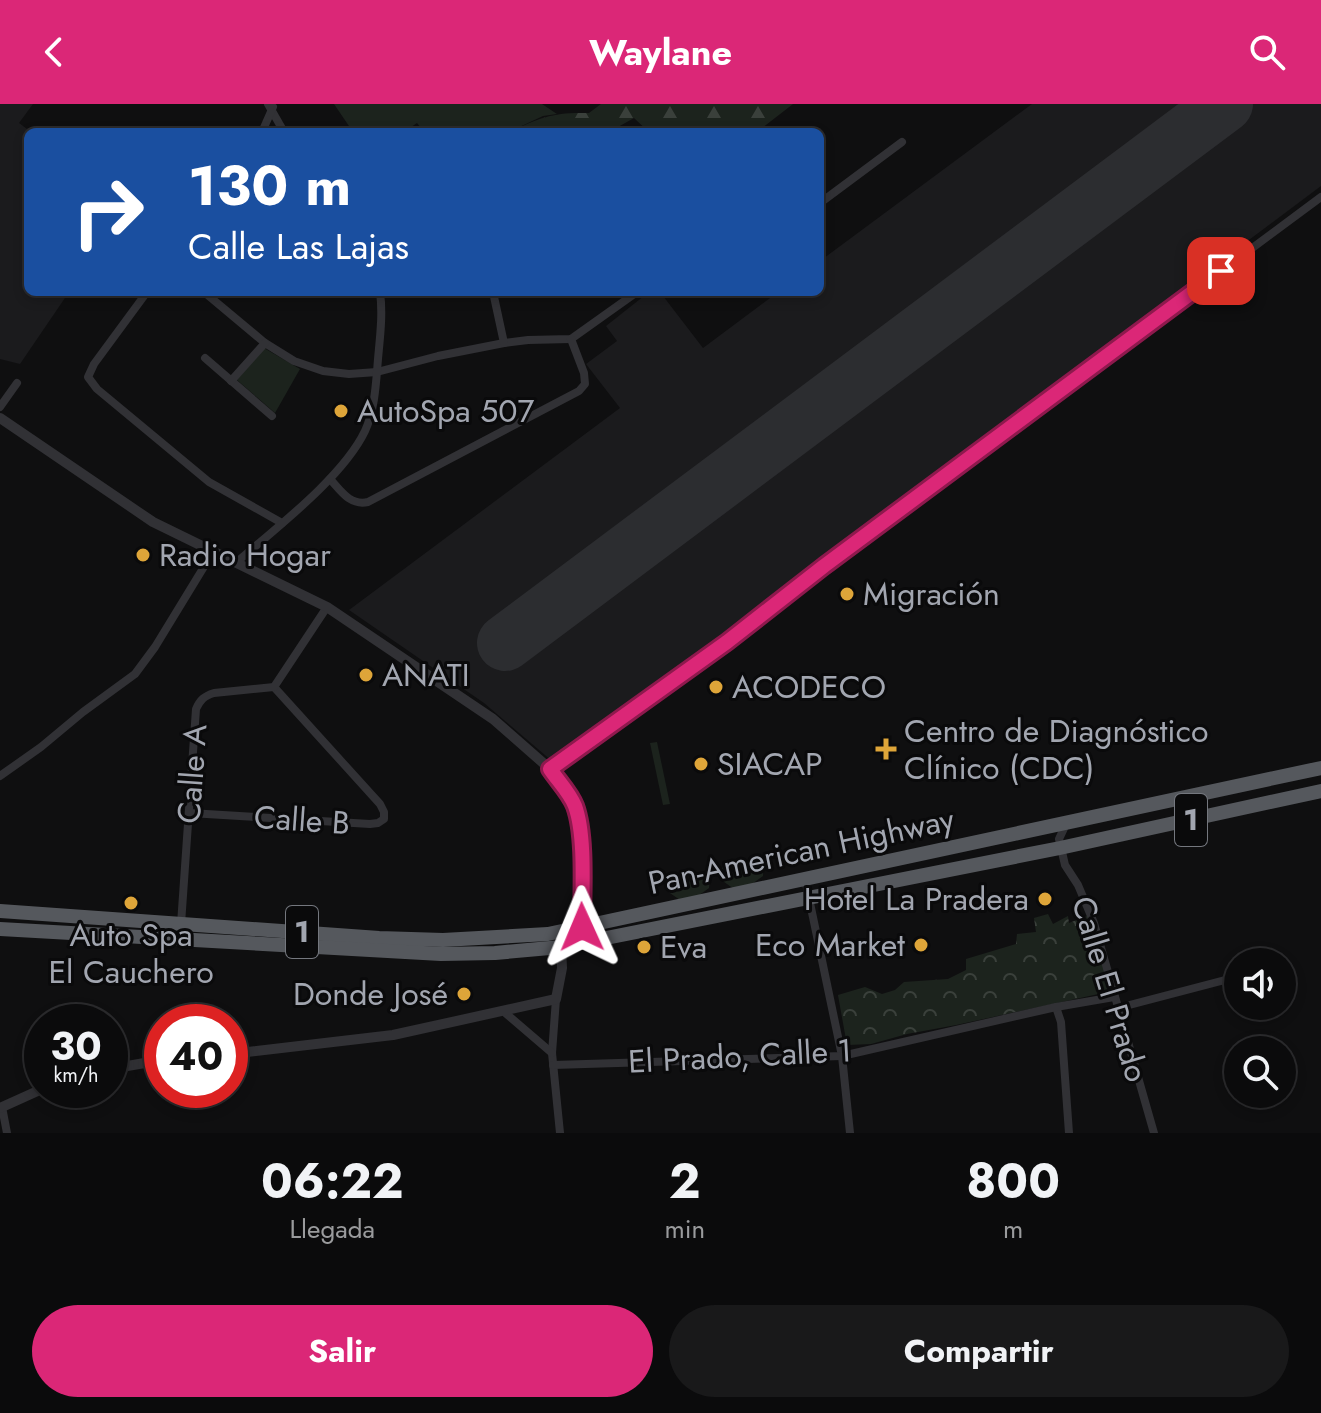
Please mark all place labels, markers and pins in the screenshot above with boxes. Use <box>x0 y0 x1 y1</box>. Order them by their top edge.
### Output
pin <box>1187 237 1255 305</box>
place label: AutoSpa 507 <box>357 388 534 434</box>
marker: AutoSpa 507 <box>332 402 350 420</box>
place label: Radio Hogar <box>159 532 331 578</box>
marker: Radio Hogar <box>134 546 152 564</box>
place label: Migración <box>863 571 1000 617</box>
marker: Migración <box>838 585 856 603</box>
place label: ANATI <box>382 652 470 698</box>
place label: ACODECO <box>732 664 886 710</box>
marker: ANATI <box>357 666 375 684</box>
marker: ACODECO <box>707 678 725 696</box>
place label: Centro de Diagnóstico Clínico (CDC) <box>904 708 1208 791</box>
marker: Centro de Diagnóstico Clínico (CDC) <box>875 738 897 760</box>
place label: SIACAP <box>717 741 823 787</box>
marker: SIACAP <box>692 755 710 773</box>
place label: Hotel La Pradera <box>804 876 1029 922</box>
marker: Hotel La Pradera <box>1036 890 1054 908</box>
marker: Auto Spa El Cauchero <box>122 894 140 912</box>
place label: Auto Spa El Cauchero <box>48 912 214 995</box>
place label: Eco Market <box>755 922 905 968</box>
place label: Eva <box>660 924 707 970</box>
marker: Eco Market <box>912 936 930 954</box>
marker: Eva <box>635 938 653 956</box>
place label: Donde José <box>293 971 448 1017</box>
marker: Donde José <box>455 985 473 1003</box>

